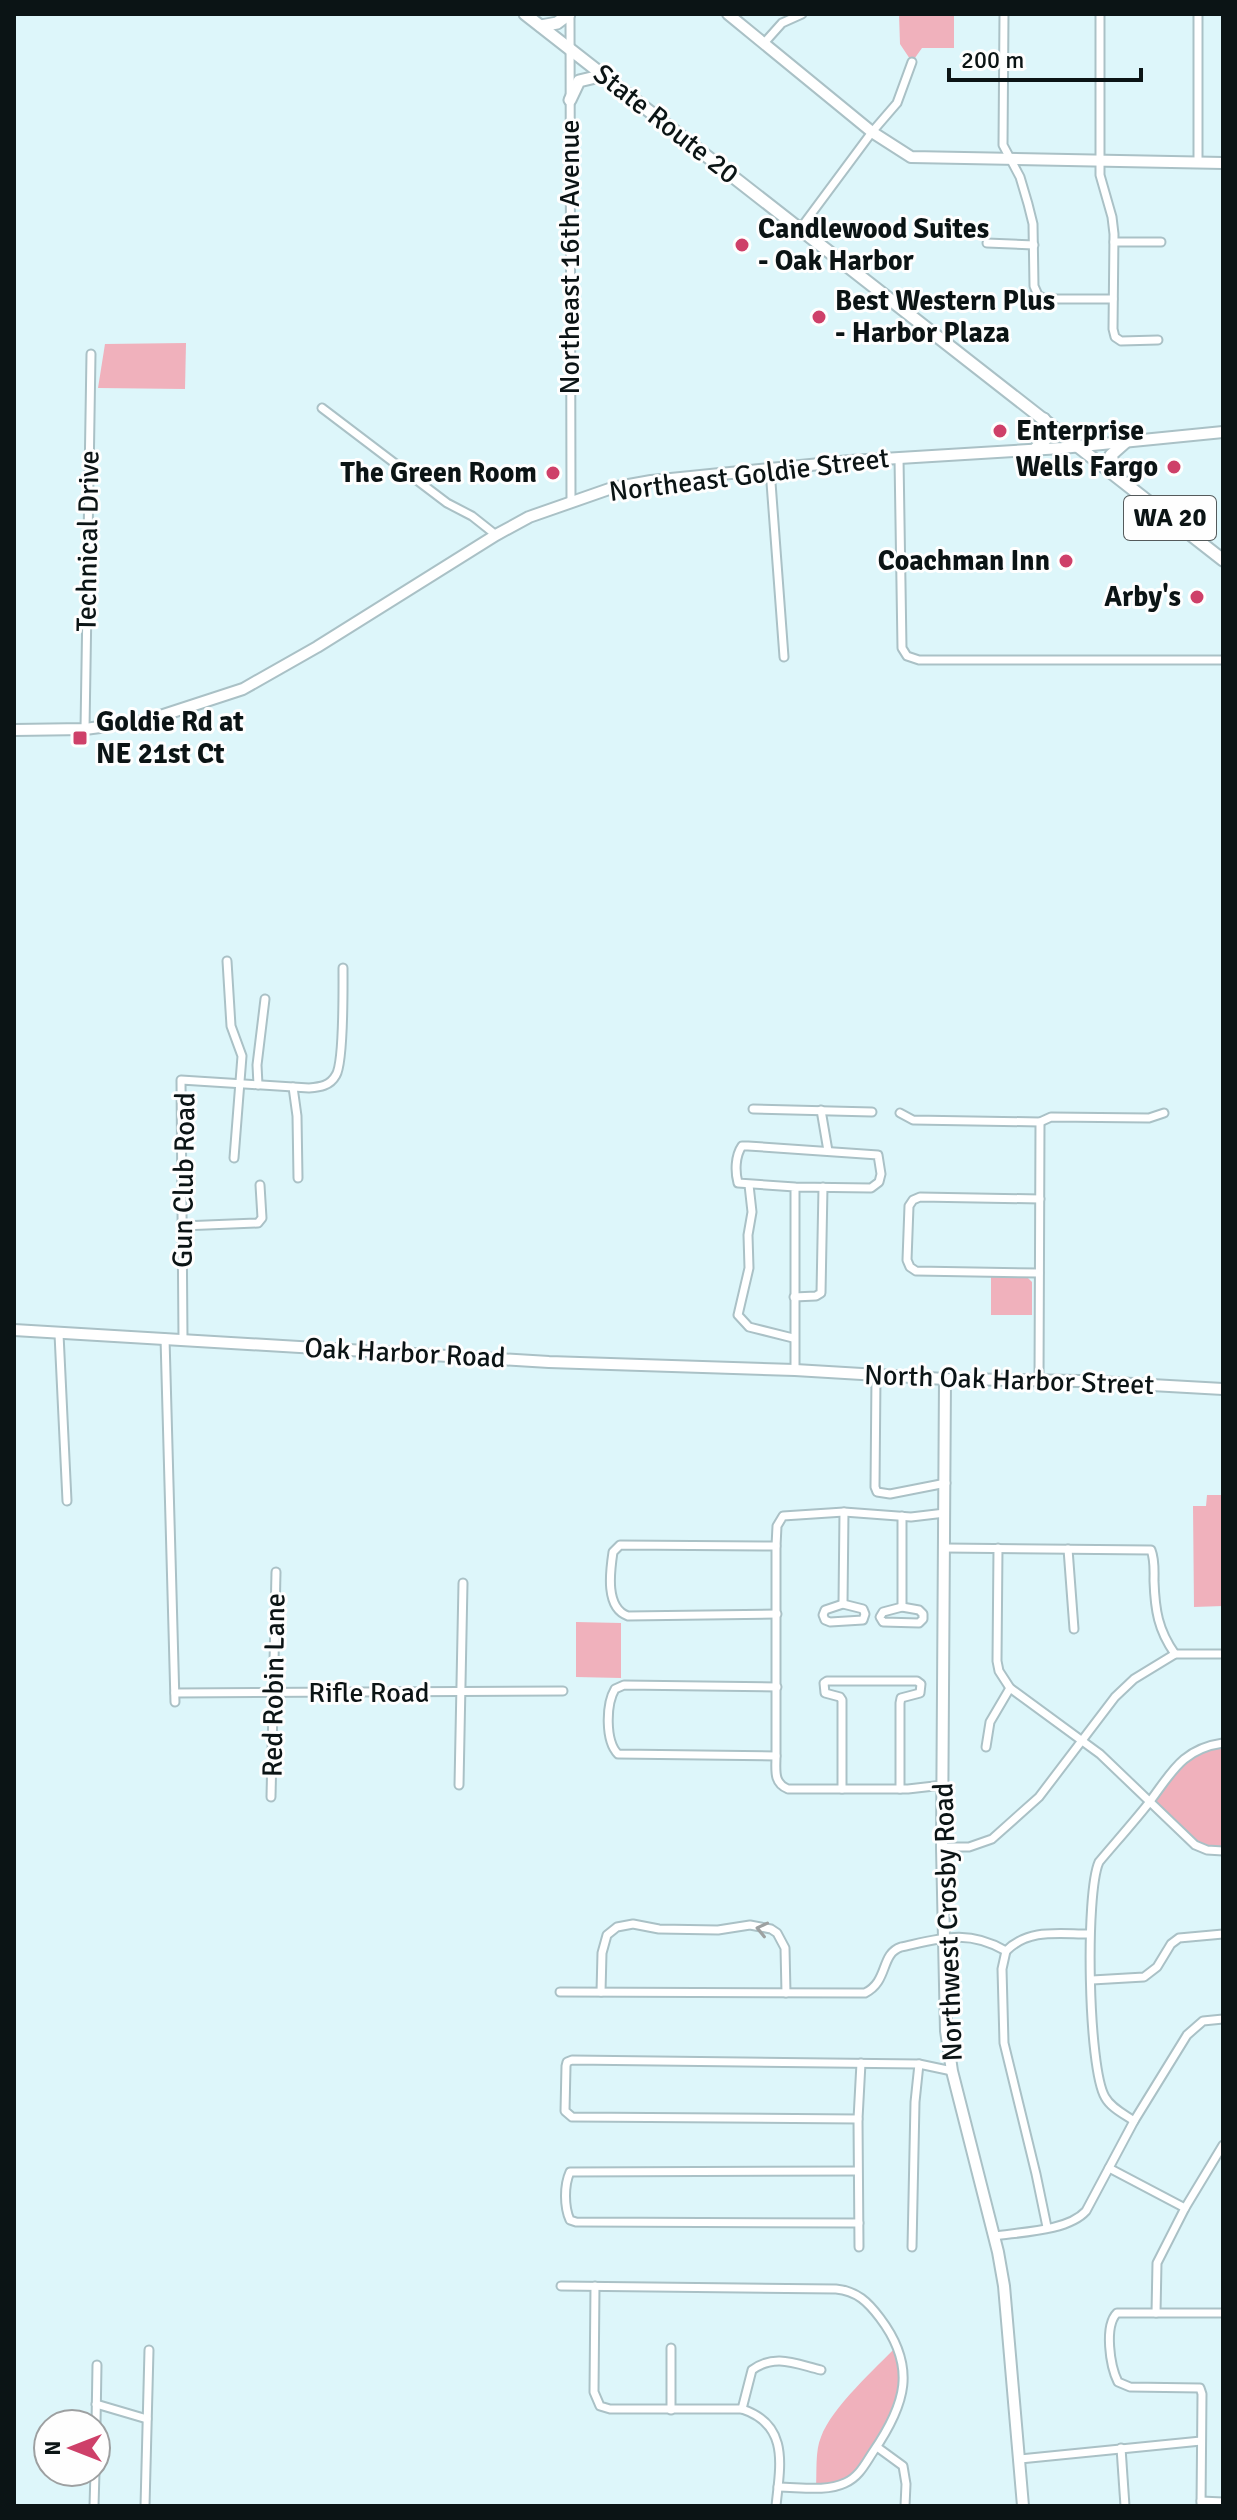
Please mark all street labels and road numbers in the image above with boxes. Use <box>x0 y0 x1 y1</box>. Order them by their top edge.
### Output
street label: State Route 20 <box>586 57 746 191</box>
street label: Northeast 16th Avenue <box>553 120 587 394</box>
street label: Northeast Goldie Street <box>607 441 891 509</box>
street label: Technical Drive <box>69 450 107 632</box>
road number: WA 20 <box>1124 496 1216 540</box>
street label: Gun Club Road <box>165 1092 203 1268</box>
street label: Oak Harbor Road <box>303 1331 507 1375</box>
street label: North Oak Harbor Street <box>863 1358 1155 1402</box>
street label: Red Robin Lane <box>255 1593 293 1777</box>
street label: Rifle Road <box>308 1676 430 1710</box>
street label: Northwest Crosby Road <box>926 1782 970 2062</box>

